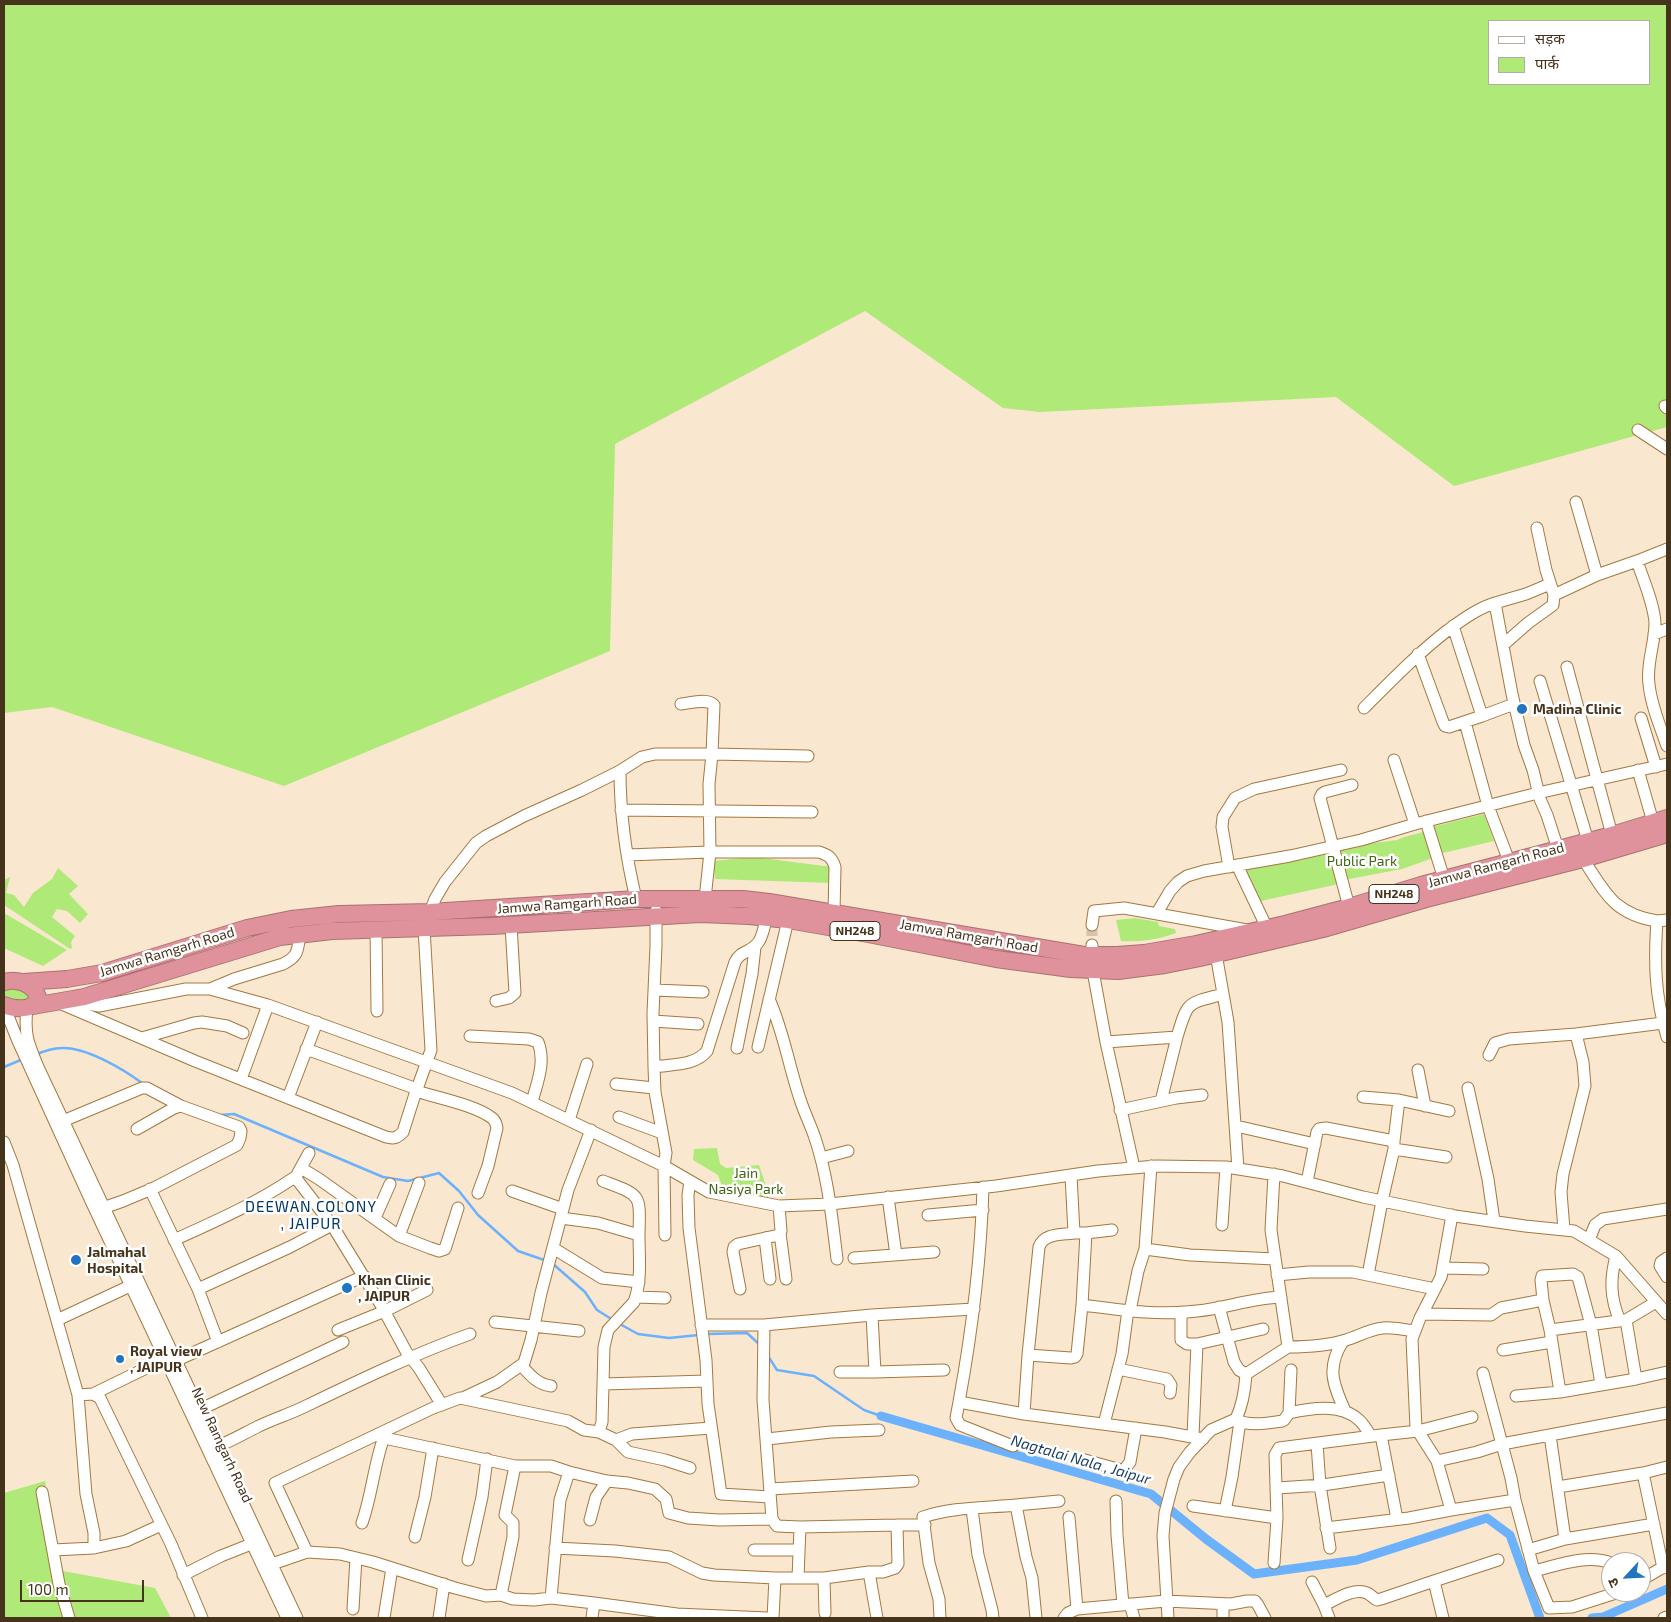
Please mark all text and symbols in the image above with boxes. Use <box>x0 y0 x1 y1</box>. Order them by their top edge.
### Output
legend <box>1488 20 1651 85</box>
text: सड़क <box>1535 29 1565 47</box>
text: पार्क <box>1535 54 1559 72</box>
place label: Madina Clinic <box>1533 701 1622 717</box>
marker: Madina Clinic <box>1515 702 1529 716</box>
street label: Jamwa Ramgarh Road <box>1426 839 1566 891</box>
park label: Public Park <box>1327 853 1397 869</box>
road number: NH248 <box>1369 884 1419 904</box>
street label: Jamwa Ramgarh Road <box>497 891 637 917</box>
street label: Jamwa Ramgarh Road <box>899 916 1039 956</box>
road number: NH248 <box>830 921 880 940</box>
street label: Jamwa Ramgarh Road <box>98 923 236 981</box>
park label: Jain Nasiya Park <box>709 1165 783 1198</box>
district label: DEEWAN COLONY , JAIPUR <box>243 1198 379 1233</box>
place label: Jalmahal Hospital <box>87 1244 146 1276</box>
marker: Jalmahal Hospital <box>69 1253 83 1267</box>
place label: Khan Clinic , JAIPUR <box>358 1272 431 1304</box>
marker: Khan Clinic , JAIPUR <box>340 1281 354 1295</box>
place label: Royal view , JAIPUR <box>130 1343 202 1375</box>
marker: Royal view , JAIPUR <box>114 1353 126 1365</box>
street label: New Ramgarh Road <box>188 1385 256 1505</box>
water label: Nagtalai Nala , Jaipur <box>1009 1431 1153 1489</box>
north arrow <box>1601 1552 1651 1602</box>
scale bar <box>22 1570 146 1602</box>
text: उ <box>1603 1576 1622 1590</box>
text: 100 m <box>28 1580 69 1598</box>

